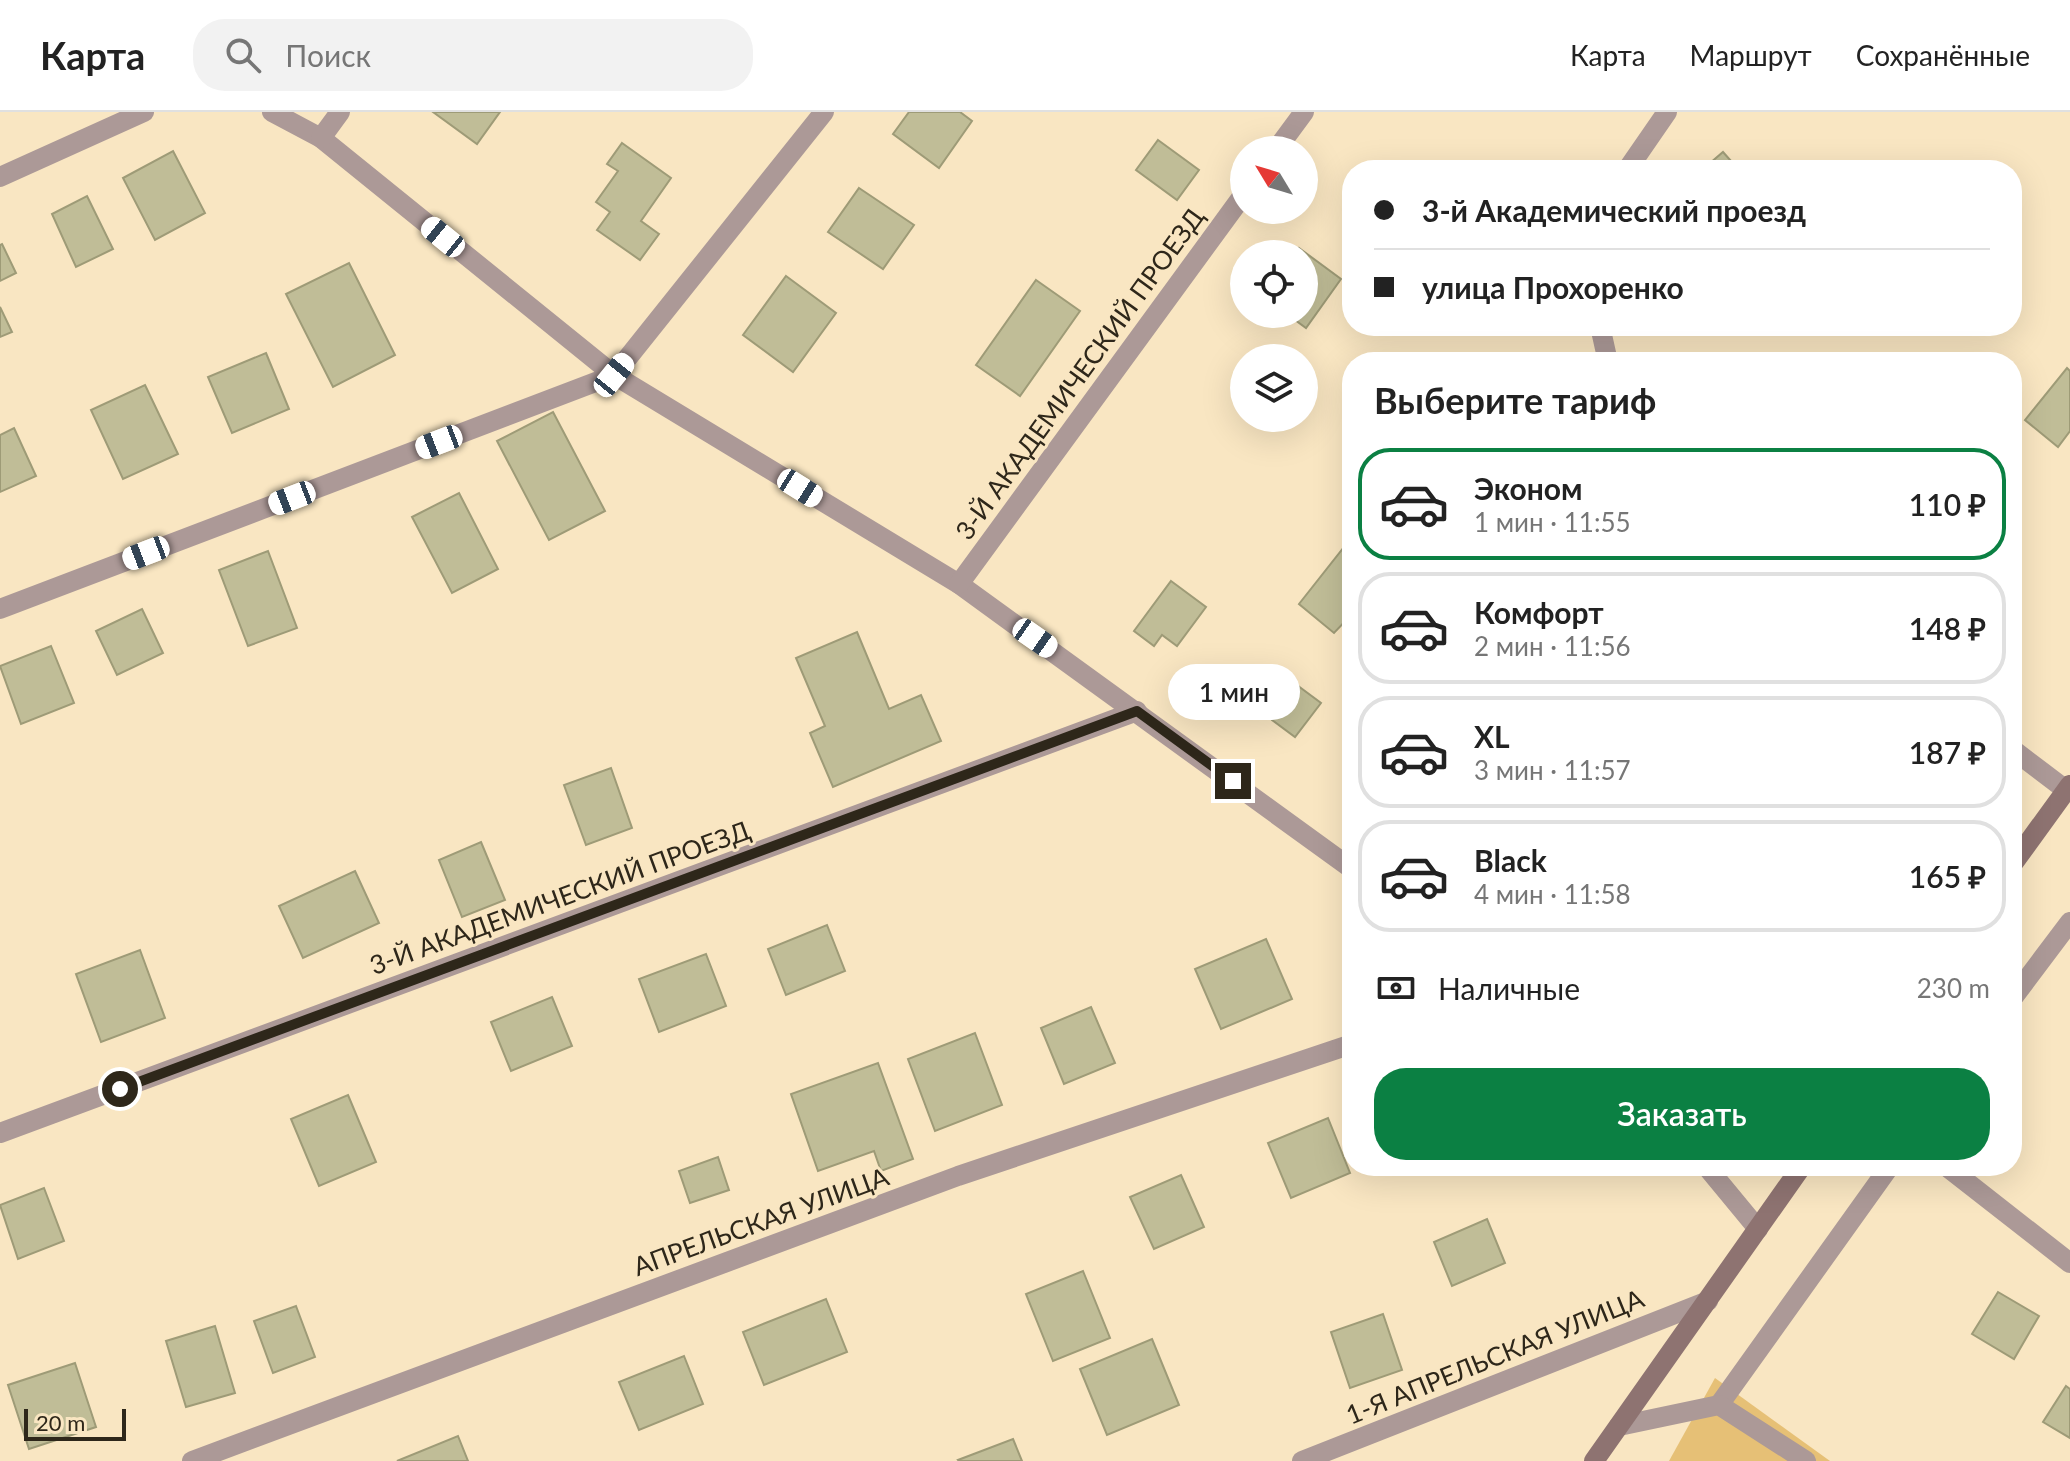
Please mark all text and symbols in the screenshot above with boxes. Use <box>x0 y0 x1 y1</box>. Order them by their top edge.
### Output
search box <box>193 19 753 91</box>
text: Карта <box>40 32 145 78</box>
icon: search <box>221 33 265 77</box>
text: Поиск <box>285 37 371 73</box>
text: Карта <box>1570 38 1646 72</box>
text: Маршрут <box>1690 38 1812 72</box>
text: Сохранённые <box>1856 38 2030 72</box>
north arrow <box>1230 136 1318 224</box>
map controls <box>1230 136 1318 432</box>
text: 3-й Академический проезд <box>1422 192 1806 228</box>
street label: 3-Й АКАДЕМИЧЕСКИЙ ПРОЕЗД <box>948 201 1210 546</box>
car <box>417 213 469 261</box>
button: locate <box>1230 240 1318 328</box>
text: улица Прохоренко <box>1422 269 1684 305</box>
button: layers <box>1230 344 1318 432</box>
car <box>590 349 638 401</box>
text: Выберите тариф <box>1374 378 1656 422</box>
car <box>412 422 466 462</box>
car <box>773 465 827 511</box>
icon: car <box>1378 468 1450 540</box>
text: Эконом <box>1474 470 1583 506</box>
car <box>265 478 319 518</box>
text: 110 ₽ <box>1909 486 1986 522</box>
text: 1 мин · 11:55 <box>1474 506 1631 538</box>
car <box>119 533 173 573</box>
icon: car <box>1378 592 1450 664</box>
text: Комфорт <box>1474 594 1604 630</box>
text: 148 ₽ <box>1909 610 1986 646</box>
car <box>1008 614 1062 662</box>
text: 2 мин · 11:56 <box>1474 630 1631 662</box>
callout: 1 мин <box>1167 665 1299 721</box>
text: 1 мин <box>1199 676 1269 708</box>
icon: car <box>1378 716 1450 788</box>
text: XL <box>1474 718 1510 754</box>
text: 187 ₽ <box>1909 734 1986 770</box>
text: 3 мин · 11:57 <box>1474 754 1631 786</box>
route end <box>1215 763 1251 799</box>
street label: 3-Й АКАДЕМИЧЕСКИЙ ПРОЕЗД <box>365 813 754 981</box>
icon: car <box>1378 840 1450 912</box>
text: Black <box>1474 842 1547 878</box>
text: 165 ₽ <box>1909 858 1986 894</box>
text: 4 мин · 11:58 <box>1474 878 1631 910</box>
icon: cash <box>1374 966 1418 1010</box>
text: Наличные <box>1438 970 1580 1006</box>
text: 230 m <box>1917 972 1990 1004</box>
button: Заказать <box>1374 1068 1990 1160</box>
route start <box>102 1071 138 1107</box>
street label: АПРЕЛЬСКАЯ УЛИЦА <box>629 1160 893 1282</box>
street label: 1-Я АПРЕЛЬСКАЯ УЛИЦА <box>1341 1281 1649 1431</box>
scale bar <box>24 1405 126 1441</box>
text: 20 m <box>36 1409 85 1436</box>

